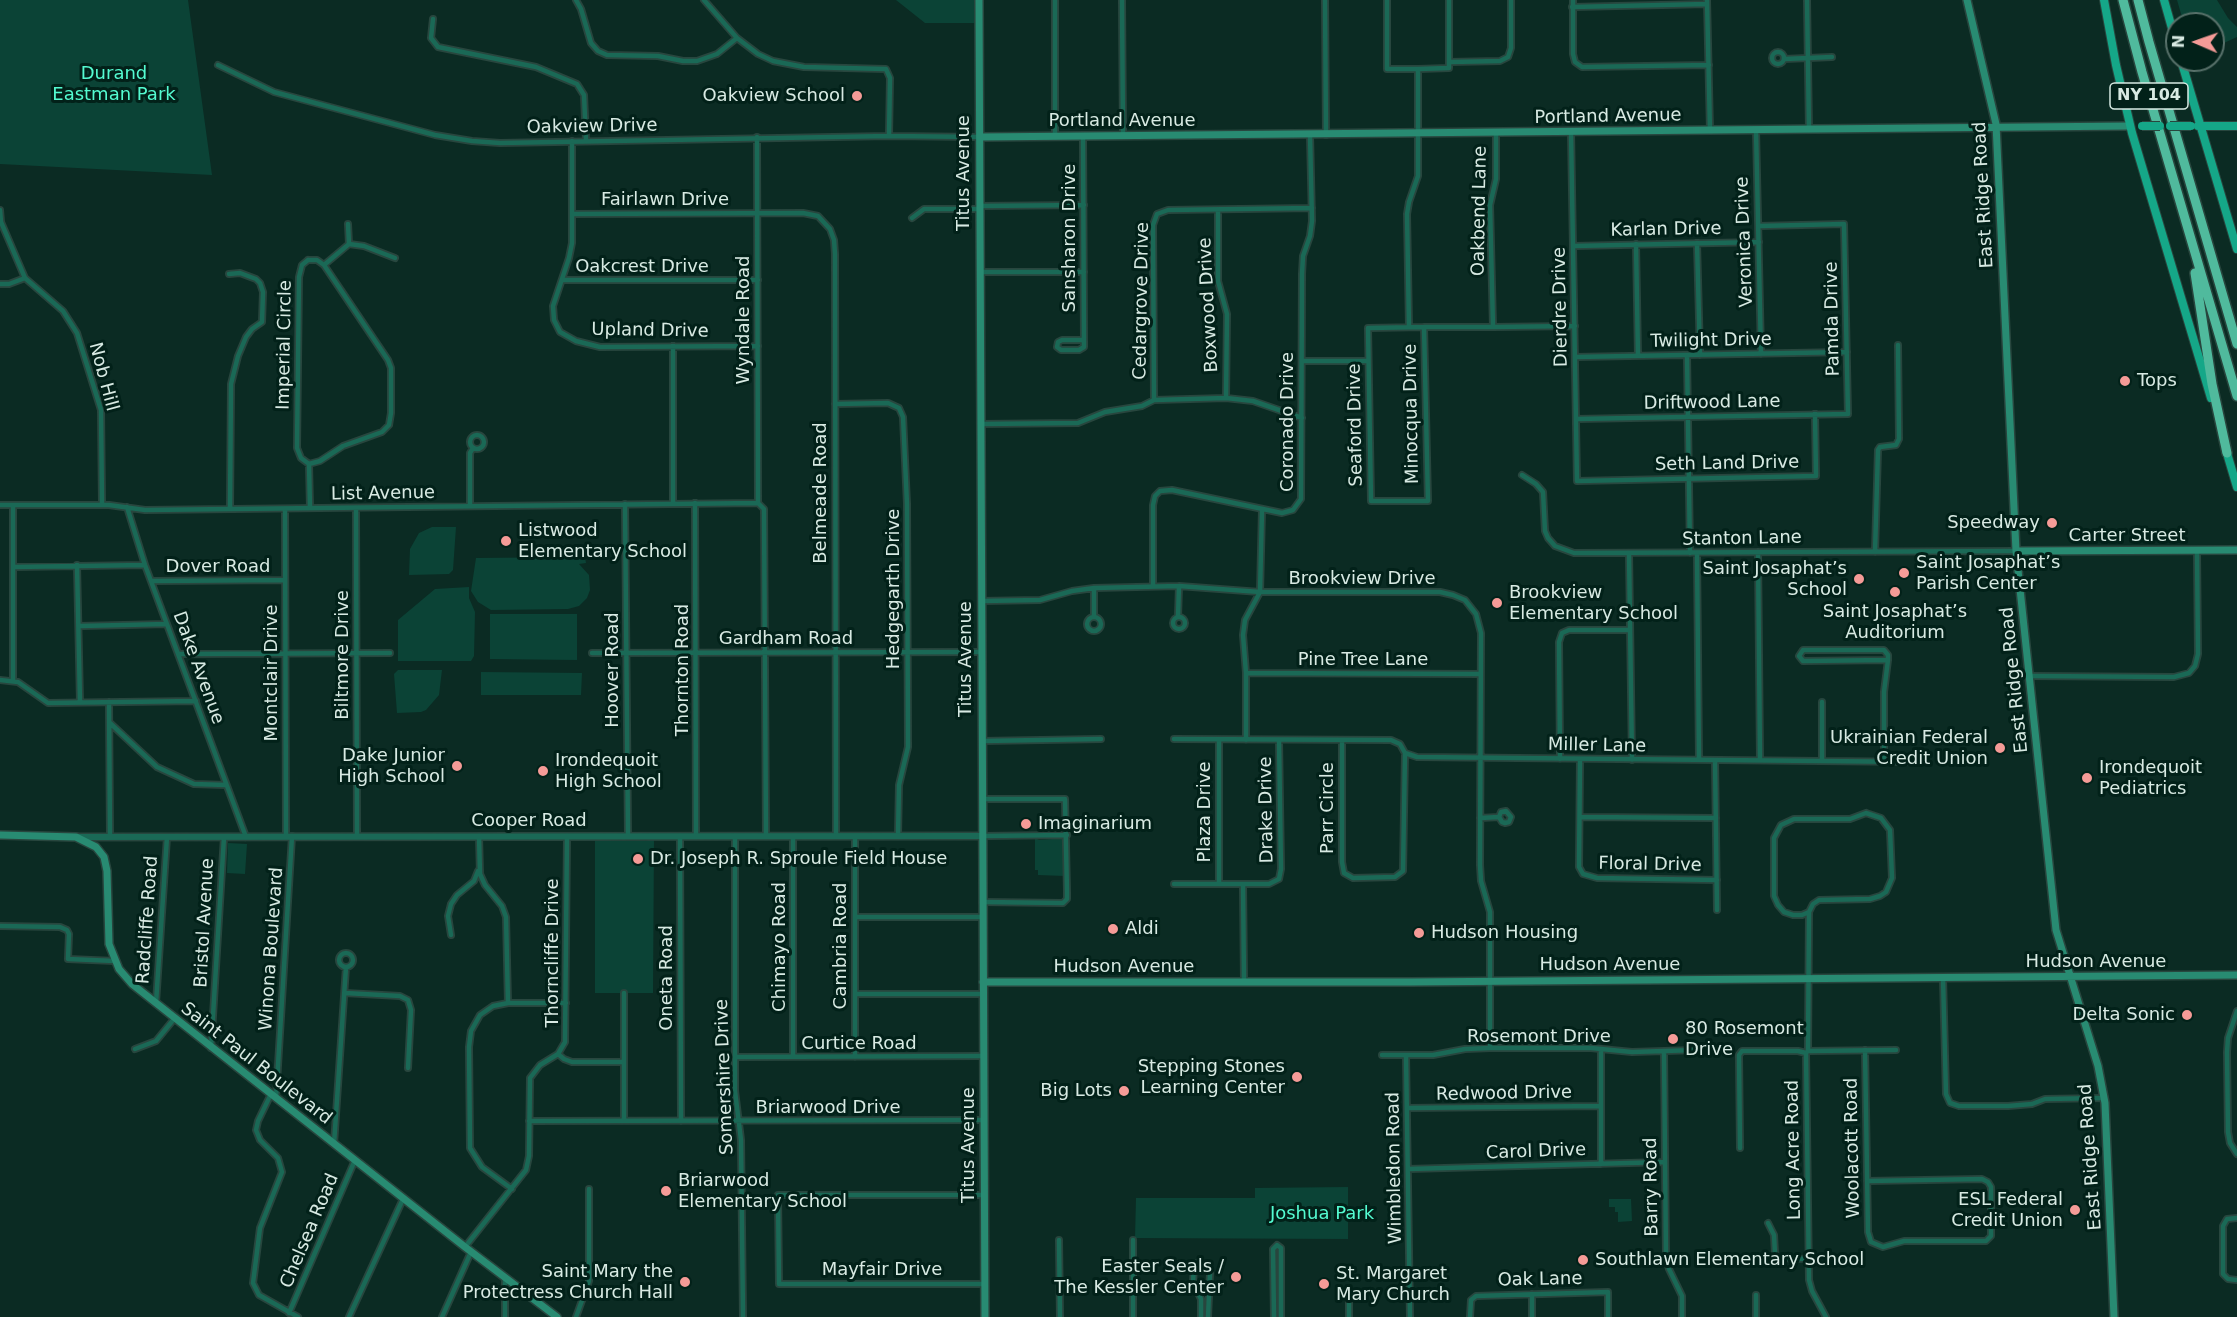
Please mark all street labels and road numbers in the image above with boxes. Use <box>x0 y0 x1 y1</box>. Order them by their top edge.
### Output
road number: NY 104 <box>2110 83 2188 109</box>
street label: Portland Avenue <box>1534 105 1682 129</box>
street label: Portland Avenue <box>1048 110 1196 132</box>
street label: Oakview Drive <box>526 115 658 139</box>
street label: Titus Avenue <box>953 115 975 231</box>
street label: East Ridge Road <box>1969 121 1999 269</box>
street label: Oakbend Lane <box>1468 146 1492 276</box>
street label: Sansharon Drive <box>1059 164 1081 312</box>
street label: Veronica Drive <box>1732 176 1758 308</box>
street label: Fairlawn Drive <box>601 189 729 211</box>
street label: Karlan Drive <box>1610 218 1722 242</box>
street label: Cedargrove Drive <box>1130 222 1154 380</box>
street label: Boxwood Drive <box>1195 237 1223 373</box>
street label: Dierdre Drive <box>1549 247 1573 367</box>
street label: Oakcrest Drive <box>575 256 709 278</box>
street label: Wyndale Road <box>733 256 755 384</box>
street label: Pamda Drive <box>1821 261 1845 377</box>
street label: Imperial Circle <box>273 280 297 410</box>
street label: Upland Drive <box>591 319 709 343</box>
street label: Twilight Drive <box>1650 329 1772 353</box>
street label: Nob Hill <box>83 340 123 414</box>
street label: Minocqua Drive <box>1400 344 1424 484</box>
street label: Coronado Drive <box>1277 352 1299 492</box>
street label: Seaford Drive <box>1344 363 1368 487</box>
street label: Driftwood Lane <box>1643 391 1781 415</box>
street label: Belmeade Road <box>810 422 832 564</box>
street label: Seth Land Drive <box>1655 452 1799 476</box>
street label: List Avenue <box>331 482 435 506</box>
street label: Hedgegarth Drive <box>883 509 905 669</box>
street label: Carter Street <box>2069 525 2185 547</box>
street label: Stanton Lane <box>1682 527 1802 551</box>
street label: Dover Road <box>166 556 270 578</box>
street label: Brookview Drive <box>1289 568 1435 590</box>
street label: Biltmore Drive <box>332 590 354 720</box>
street label: Titus Avenue <box>955 601 977 717</box>
street label: Montclair Drive <box>261 604 283 742</box>
street label: Thornton Road <box>672 604 694 736</box>
street label: East Ridge Road <box>1997 606 2033 754</box>
street label: Dake Avenue <box>168 609 228 727</box>
street label: Hoover Road <box>602 612 624 728</box>
street label: Gardham Road <box>719 628 853 650</box>
street label: Pine Tree Lane <box>1298 649 1428 671</box>
street label: Miller Lane <box>1548 734 1646 758</box>
street label: Drake Drive <box>1255 756 1279 864</box>
street label: Plaza Drive <box>1194 761 1216 863</box>
street label: Parr Circle <box>1317 762 1339 854</box>
street label: Cooper Road <box>471 810 587 832</box>
street label: Floral Drive <box>1598 853 1702 877</box>
street label: Radcliffe Road <box>133 855 163 985</box>
street label: Bristol Avenue <box>191 858 219 988</box>
street label: Winona Boulevard <box>256 866 288 1032</box>
street label: Thorncliffe Drive <box>542 879 564 1027</box>
street label: Chimayo Road <box>769 882 791 1012</box>
street label: Cambria Road <box>830 883 852 1009</box>
street label: Oneta Road <box>656 925 678 1031</box>
street label: Hudson Avenue <box>2026 951 2166 973</box>
street label: Hudson Avenue <box>1540 954 1680 976</box>
street label: Hudson Avenue <box>1054 956 1194 978</box>
street label: Saint Paul Boulevard <box>176 998 336 1130</box>
street label: Somershire Drive <box>711 999 739 1155</box>
street label: Rosemont Drive <box>1467 1026 1611 1048</box>
street label: Curtice Road <box>801 1033 917 1055</box>
street label: Woolacott Road <box>1841 1077 1865 1219</box>
street label: Long Acre Road <box>1782 1080 1806 1220</box>
street label: Redwood Drive <box>1436 1082 1572 1106</box>
street label: East Ridge Road <box>2075 1083 2107 1231</box>
street label: Titus Avenue <box>958 1087 980 1203</box>
street label: Wimbledon Road <box>1383 1092 1407 1244</box>
street label: Briarwood Drive <box>755 1097 901 1119</box>
street label: Barry Road <box>1640 1137 1664 1237</box>
street label: Carol Drive <box>1485 1139 1587 1165</box>
street label: Chelsea Road <box>276 1170 344 1292</box>
street label: Mayfair Drive <box>822 1259 942 1281</box>
street label: Oak Lane <box>1497 1268 1583 1292</box>

